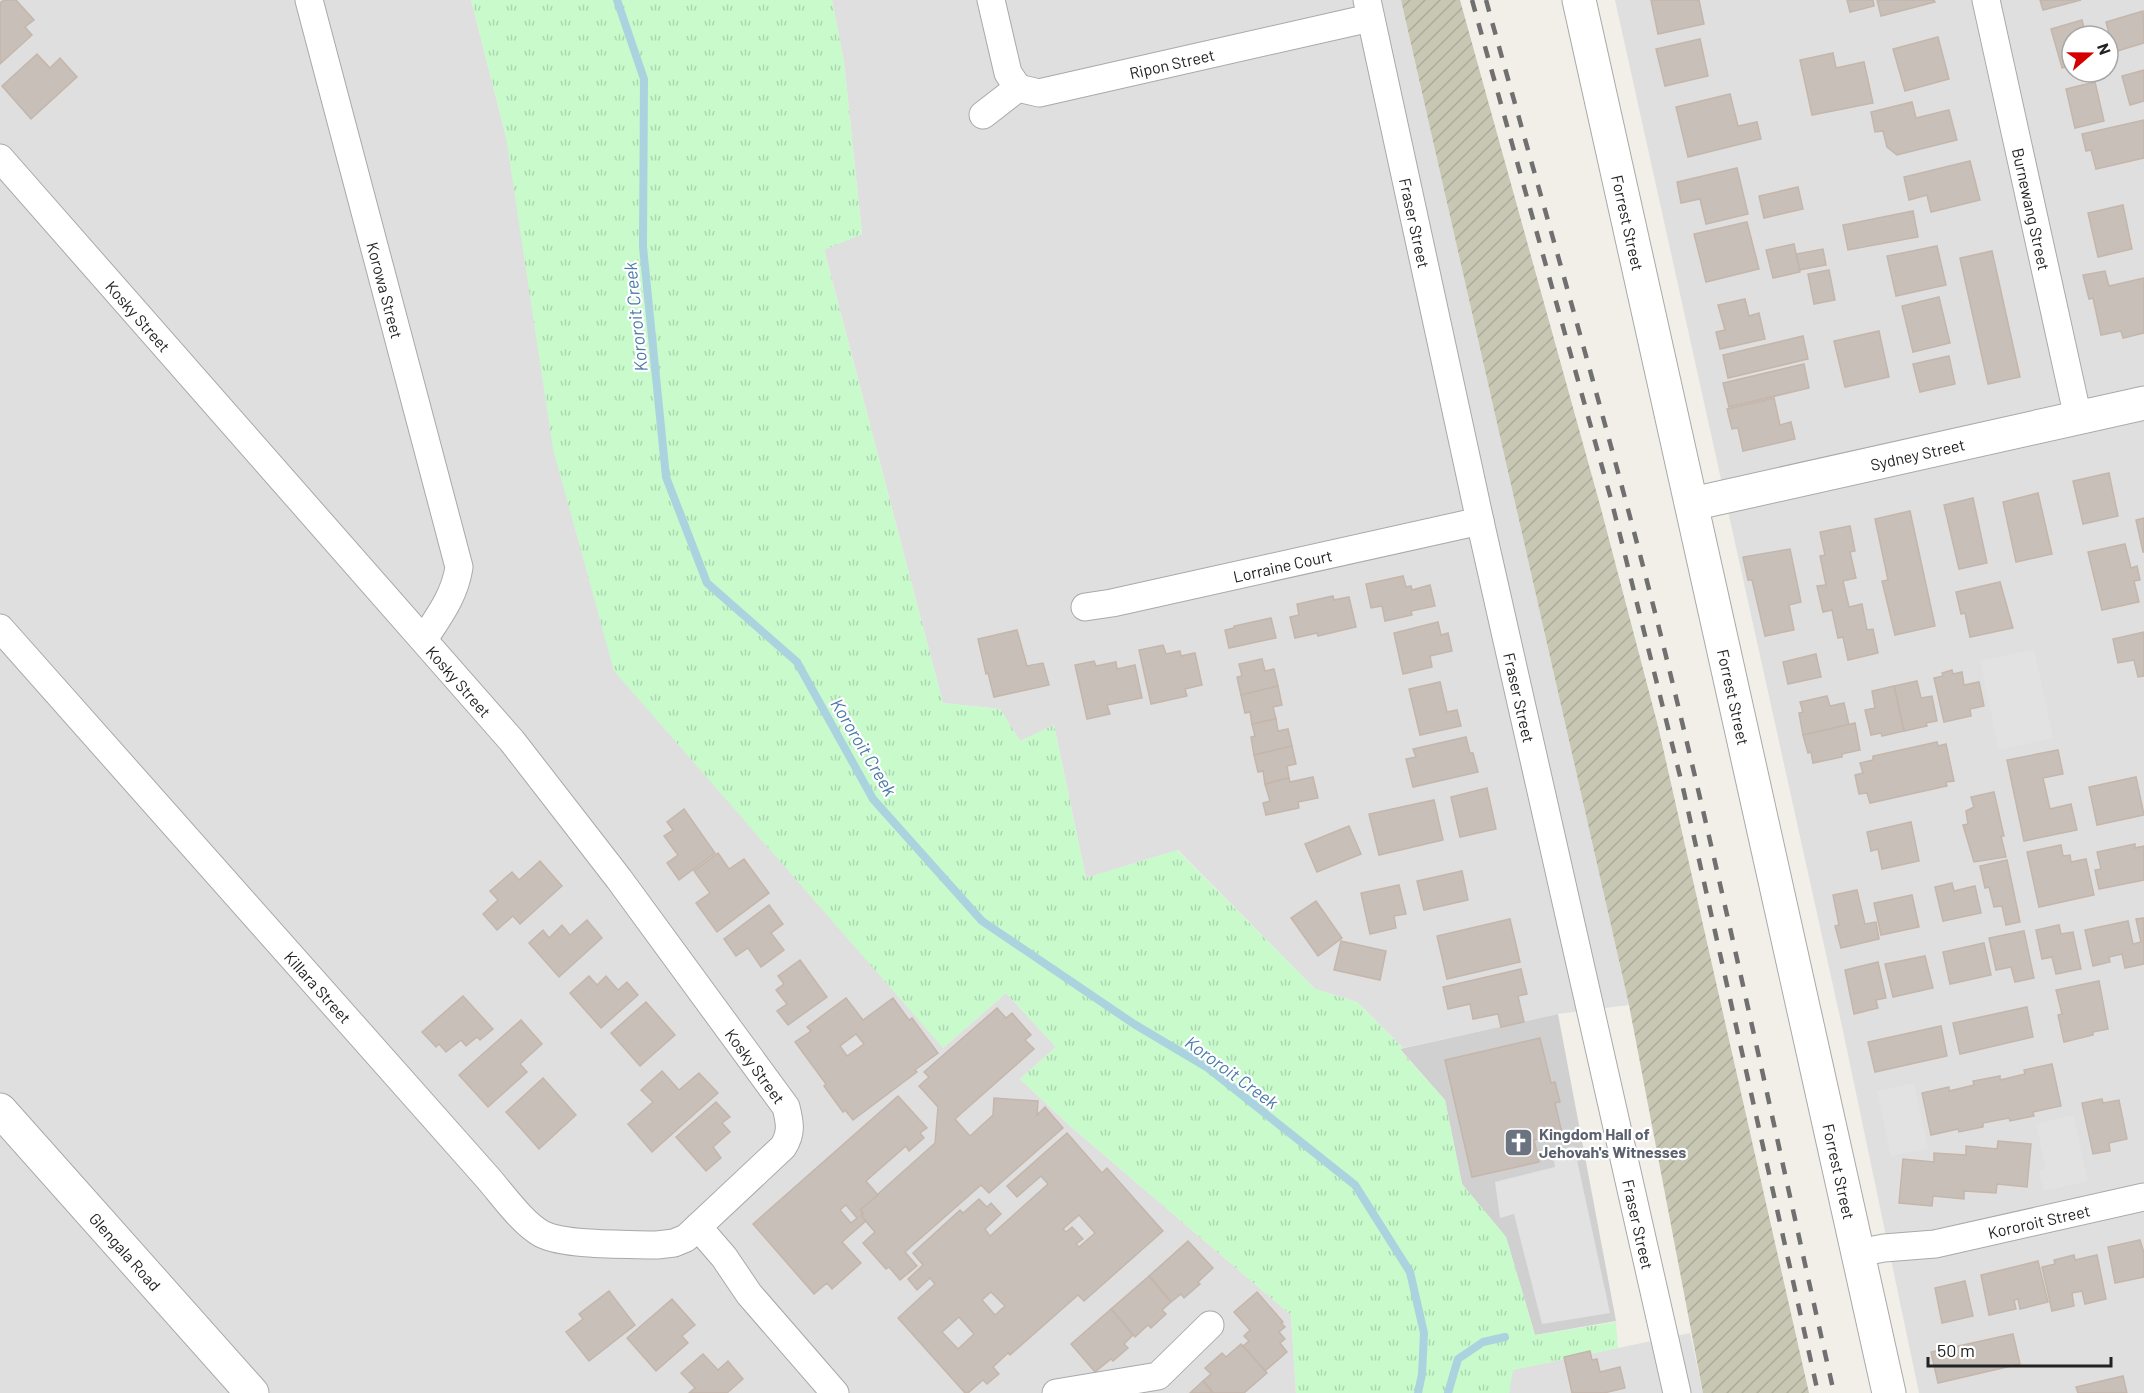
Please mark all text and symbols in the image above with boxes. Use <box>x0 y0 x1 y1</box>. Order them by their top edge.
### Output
north arrow <box>2060 24 2120 84</box>
text: N <box>2094 40 2115 57</box>
street label: Ripon Street <box>1127 44 1216 82</box>
street label: Burnewang Street <box>2009 146 2055 272</box>
street label: Forrest Street <box>1609 173 1648 272</box>
street label: Fraser Street <box>1396 176 1434 270</box>
street label: Korowa Street <box>364 240 408 340</box>
water label: Kororoit Creek <box>618 261 652 373</box>
street label: Kosky Street <box>102 276 175 355</box>
street label: Sydney Street <box>1868 434 1967 473</box>
street label: Lorraine Court <box>1231 545 1334 585</box>
street label: Kosky Street <box>423 642 496 720</box>
street label: Forrest Street <box>1714 647 1754 747</box>
street label: Fraser Street <box>1500 651 1539 744</box>
water label: Kororoit Creek <box>826 694 902 800</box>
street label: Killara Street <box>281 947 355 1027</box>
street label: Kosky Street <box>722 1024 790 1107</box>
water label: Kororoit Creek <box>1181 1031 1283 1113</box>
street label: Forrest Street <box>1820 1122 1860 1221</box>
place label: Kingdom Hall of Jehovah's Witnesses <box>1539 1124 1686 1161</box>
church icon: Kingdom Hall of Jehovah's Witnesses <box>1502 1126 1534 1158</box>
street label: Fraser Street <box>1619 1177 1658 1271</box>
street label: Kororoit Street <box>1986 1200 2092 1241</box>
street label: Glengala Road <box>86 1208 165 1294</box>
scale bar <box>1928 1330 2111 1368</box>
text: 50 m <box>1937 1339 1975 1361</box>

